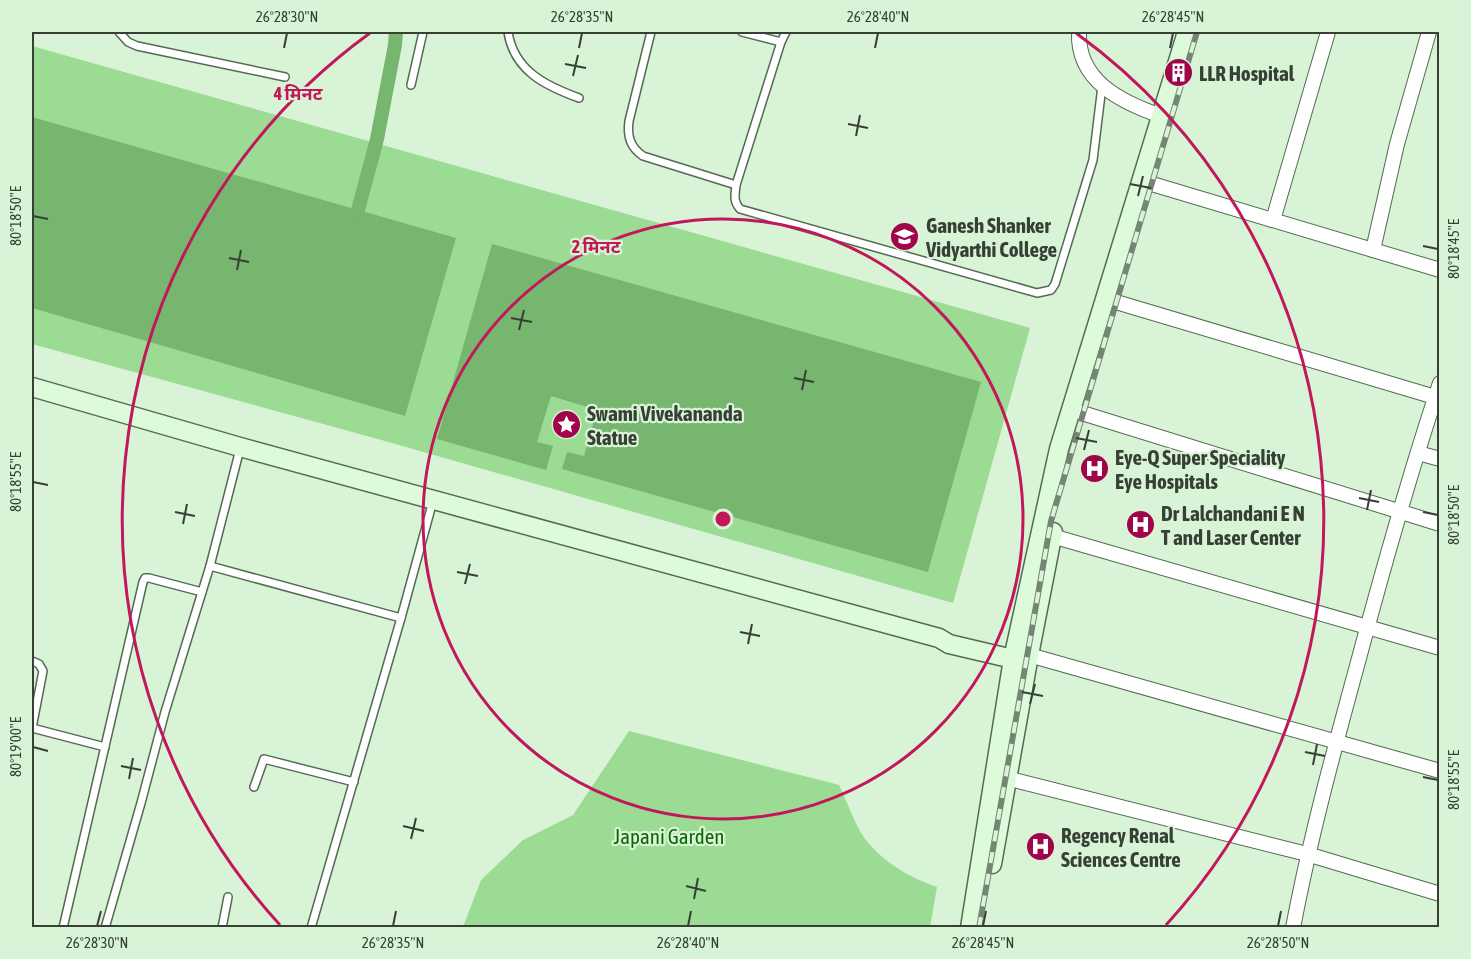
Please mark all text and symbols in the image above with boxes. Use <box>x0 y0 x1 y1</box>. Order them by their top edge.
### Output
text: 26°28'30"N <box>256 8 318 25</box>
text: 26°28'35"N <box>551 8 613 25</box>
text: 26°28'40"N <box>847 8 909 25</box>
text: 26°28'45"N <box>1142 8 1204 25</box>
building icon: LLR Hospital <box>1162 57 1194 89</box>
place label: LLR Hospital <box>1199 61 1295 85</box>
text: 4 मिनट <box>273 83 323 104</box>
text: 80°18'50"E <box>7 185 24 246</box>
place label: Ganesh Shanker Vidyarthi College <box>925 213 1057 261</box>
text: 80°18'45"E <box>1445 218 1462 279</box>
school or university icon: Ganesh Shanker Vidyarthi College <box>889 221 921 253</box>
text: 2 मिनट <box>572 236 621 257</box>
place label: Swami Vivekananda Statue <box>587 401 743 449</box>
place icon: Swami Vivekananda Statue <box>550 409 582 441</box>
place label: Eye-Q Super Speciality Eye Hospitals <box>1115 445 1286 493</box>
text: 80°18'55"E <box>7 451 24 512</box>
hospital icon: Eye-Q Super Speciality Eye Hospitals <box>1078 453 1110 485</box>
text: 80°18'50"E <box>1445 484 1462 545</box>
place label: Dr Lalchandani E N T and Laser Center <box>1161 501 1305 549</box>
centre of rings <box>713 509 733 529</box>
hospital icon: Dr Lalchandani E N T and Laser Center <box>1124 509 1156 541</box>
text: 80°19'00"E <box>7 716 24 777</box>
text: 80°18'55"E <box>1445 749 1462 810</box>
place label: Regency Renal Sciences Centre <box>1061 823 1181 871</box>
park label: Japani Garden <box>614 824 724 848</box>
hospital icon: Regency Renal Sciences Centre <box>1024 831 1056 863</box>
text: 26°28'30"N <box>66 934 128 951</box>
text: 26°28'35"N <box>362 934 424 951</box>
text: 26°28'40"N <box>657 934 719 951</box>
text: 26°28'45"N <box>952 934 1014 951</box>
text: 26°28'50"N <box>1247 934 1309 951</box>

